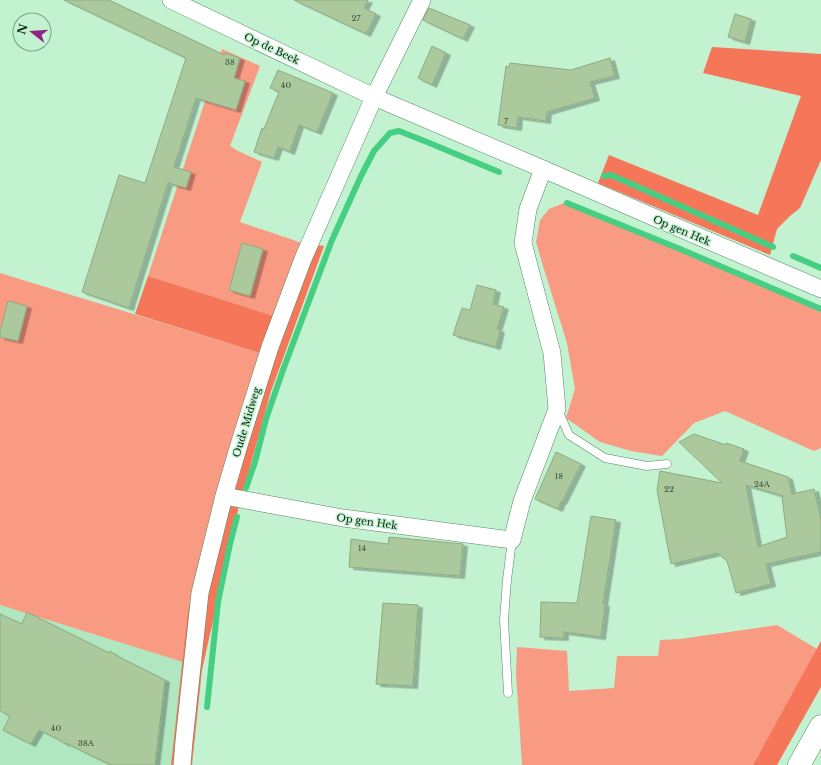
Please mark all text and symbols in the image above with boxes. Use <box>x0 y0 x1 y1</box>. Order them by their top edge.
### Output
north arrow <box>12 12 52 52</box>
house number: 27 <box>352 13 361 23</box>
text: N <box>14 21 31 36</box>
street label: Op de Beek <box>242 30 302 67</box>
house number: 38 <box>225 57 235 67</box>
house number: 40 <box>281 80 291 90</box>
house number: 7 <box>504 116 509 126</box>
street label: Op gen Hek <box>651 212 713 249</box>
street label: Oude Midweg <box>230 385 264 459</box>
house number: 18 <box>555 471 563 481</box>
house number: 24A <box>754 479 771 489</box>
house number: 22 <box>664 484 674 494</box>
street label: Op gen Hek <box>336 511 399 532</box>
house number: 14 <box>358 543 366 553</box>
house number: 40 <box>51 723 61 733</box>
house number: 38A <box>78 738 95 748</box>

